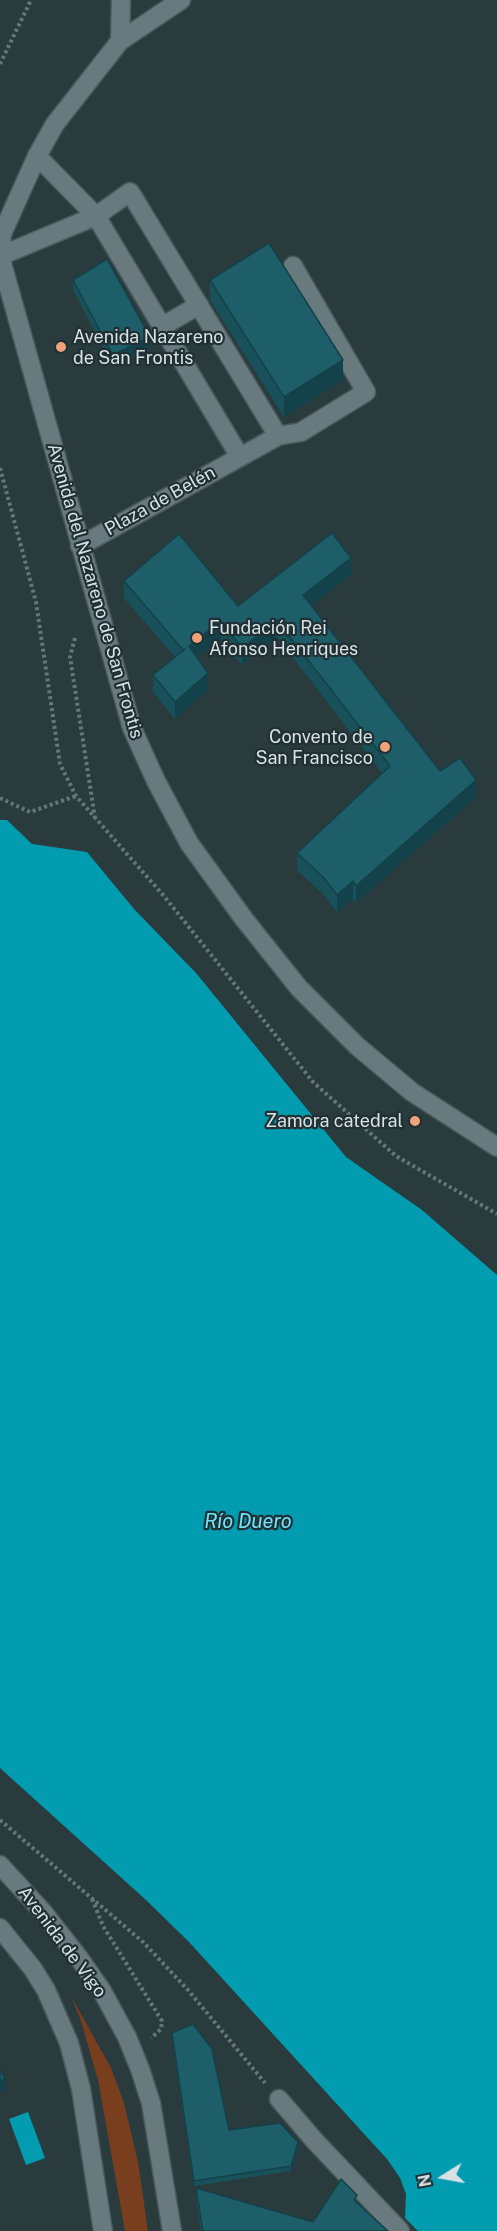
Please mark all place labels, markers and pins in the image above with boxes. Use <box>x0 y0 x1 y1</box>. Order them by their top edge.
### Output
place label: Avenida Nazareno de San Frontis <box>73 326 223 368</box>
marker: Avenida Nazareno de San Frontis <box>54 340 68 354</box>
place label: Fundación Rei Afonso Henriques <box>209 617 358 660</box>
marker: Fundación Rei Afonso Henriques <box>190 631 204 645</box>
place label: Convento de San Francisco <box>255 726 373 768</box>
marker: Convento de San Francisco <box>378 740 392 754</box>
place label: Zamora catedral <box>266 1110 403 1132</box>
marker: Zamora catedral <box>408 1114 422 1128</box>

